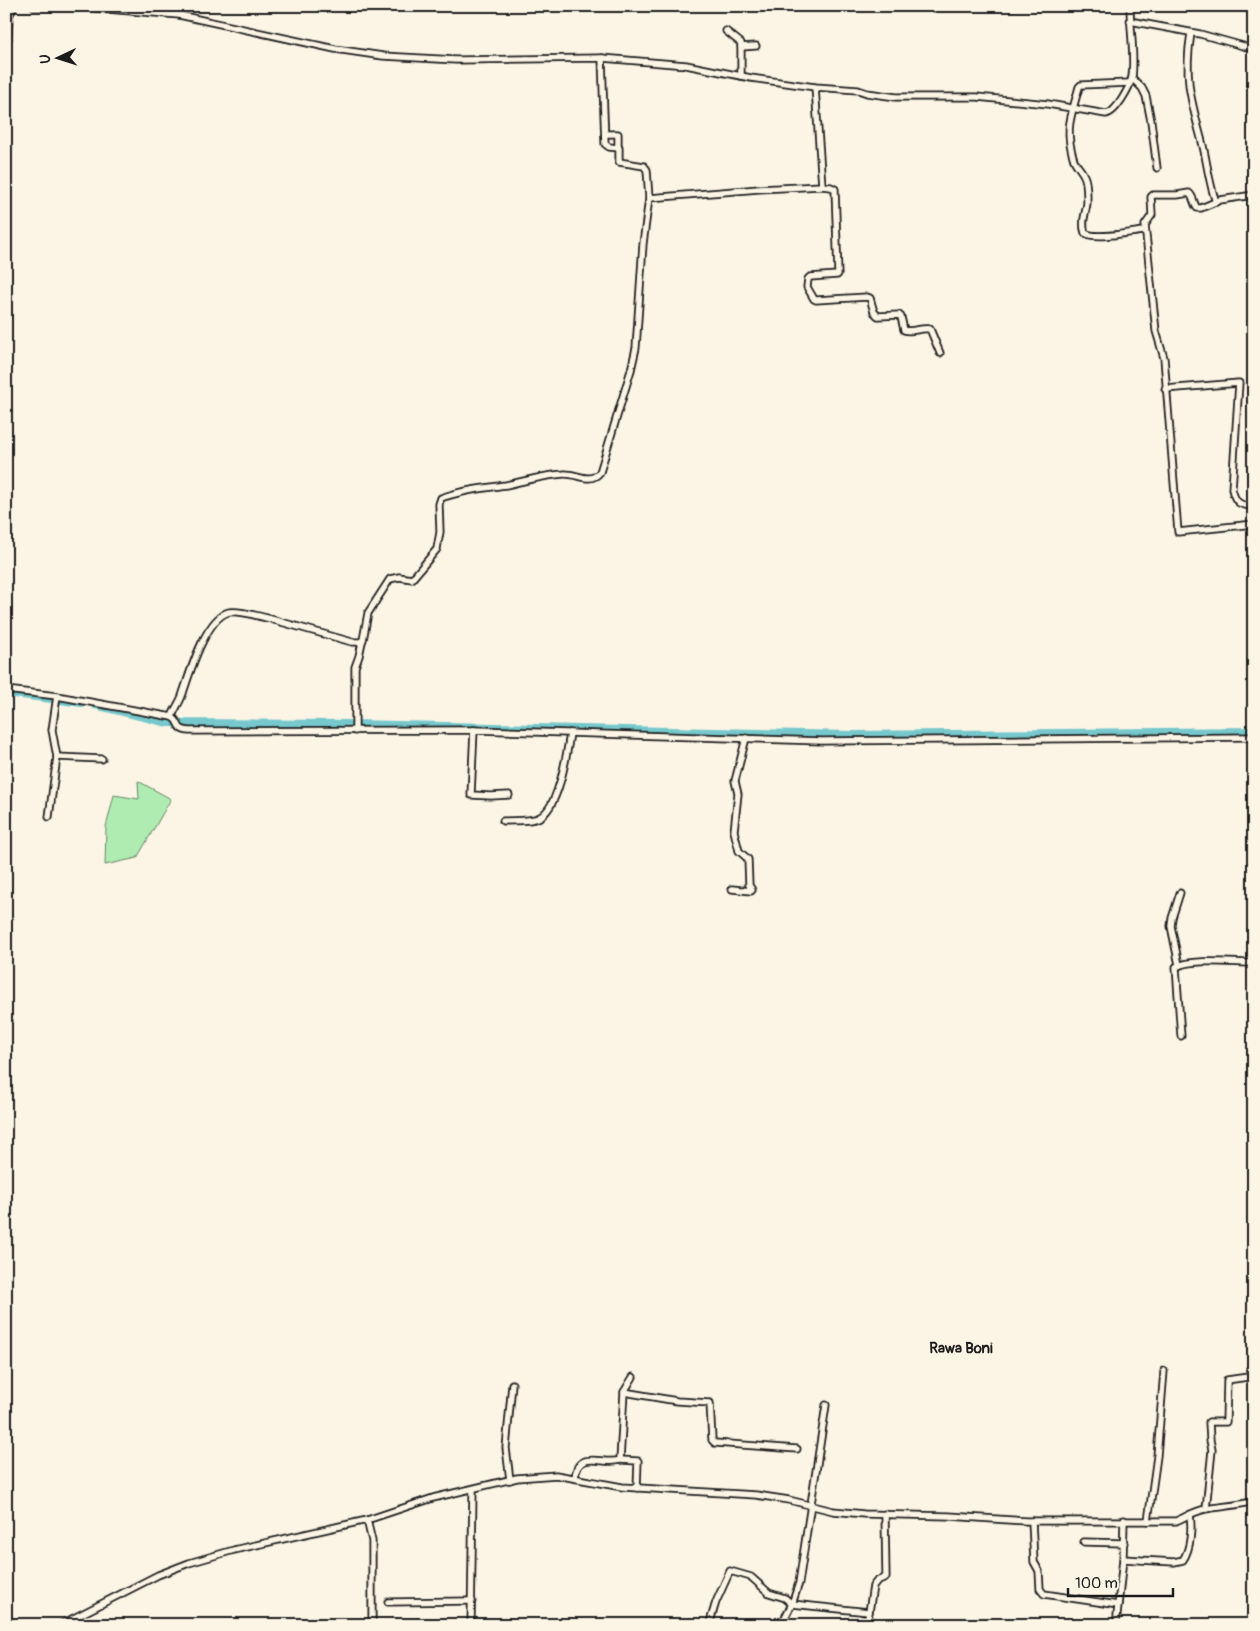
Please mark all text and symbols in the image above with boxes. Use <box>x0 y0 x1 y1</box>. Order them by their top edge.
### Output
north arrow <box>32 32 82 82</box>
text: U <box>37 54 54 64</box>
district label: Rawa Boni <box>929 1339 993 1358</box>
scale bar <box>1068 1566 1172 1598</box>
text: 100 m <box>1075 1574 1118 1593</box>

